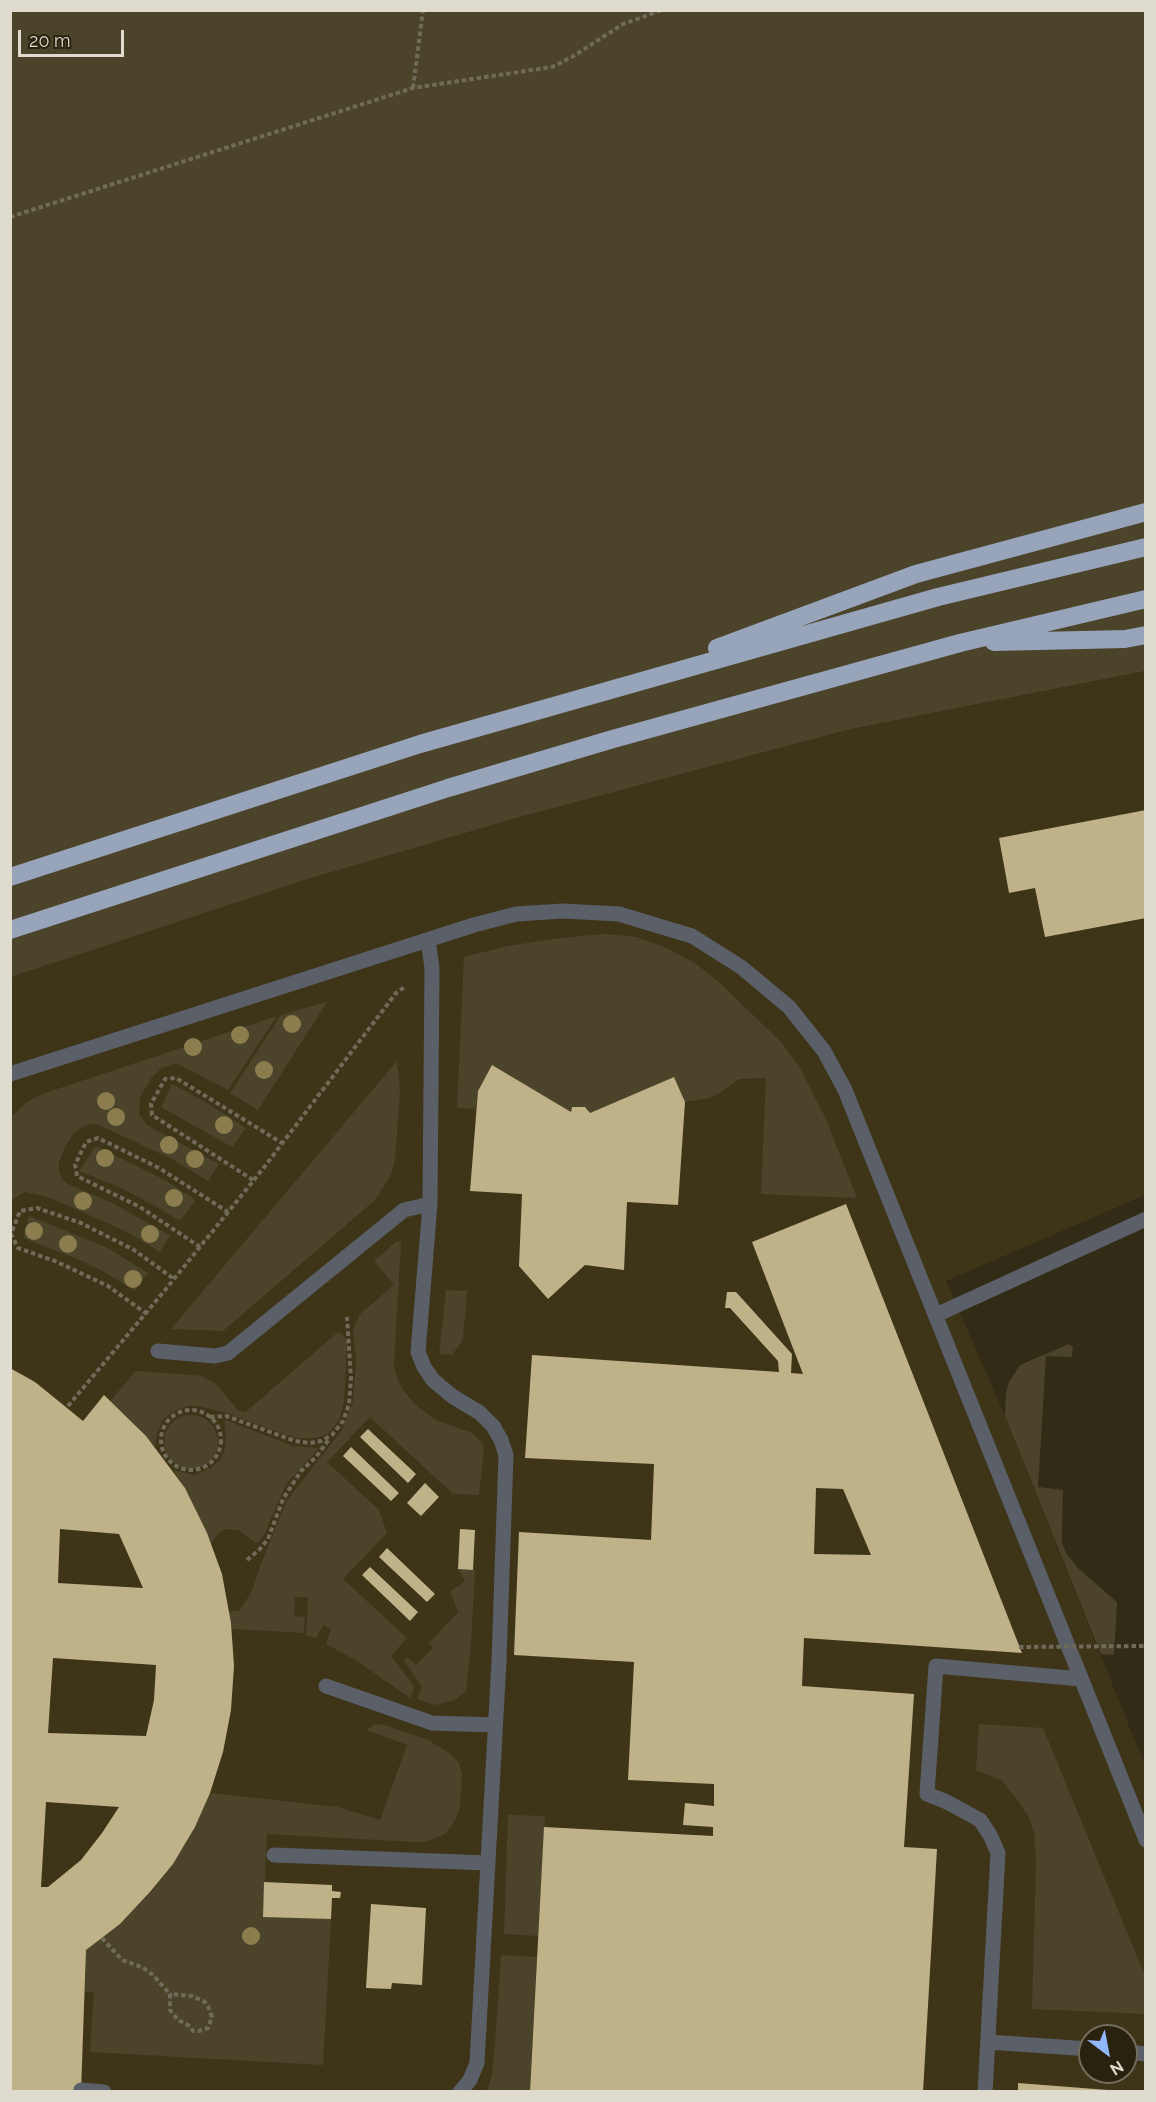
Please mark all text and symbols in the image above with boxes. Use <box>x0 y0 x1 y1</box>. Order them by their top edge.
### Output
scale bar <box>21 18 128 56</box>
text: 20 m <box>29 30 71 51</box>
north arrow <box>1078 2024 1138 2084</box>
text: N <box>1107 2057 1127 2079</box>

